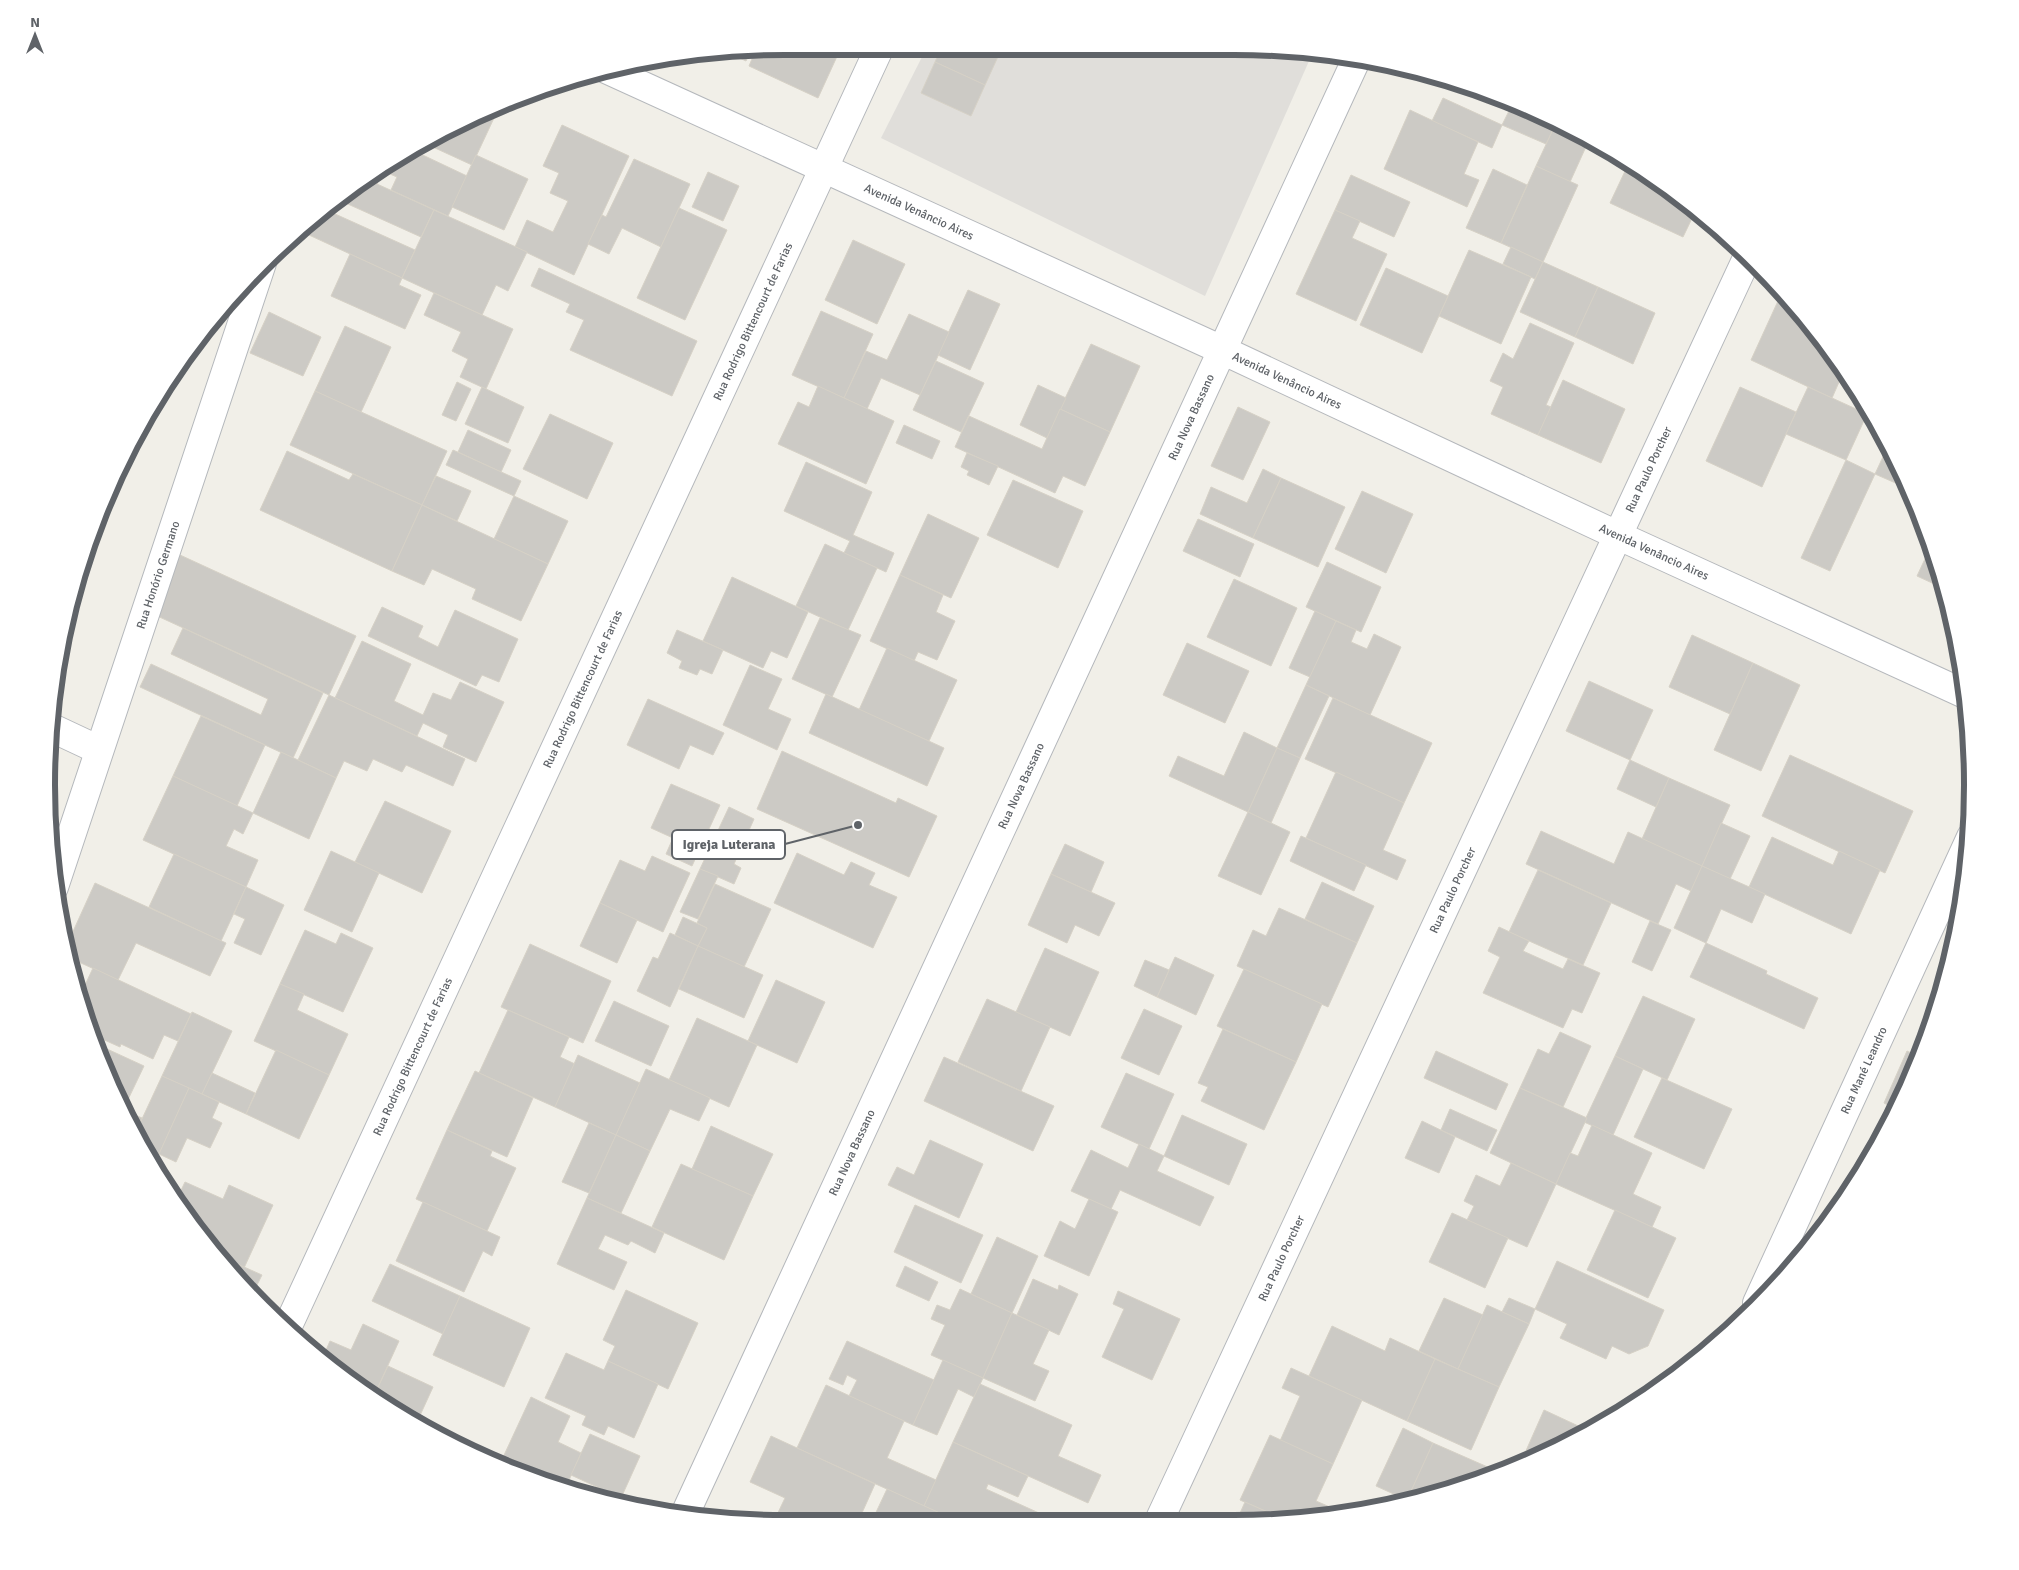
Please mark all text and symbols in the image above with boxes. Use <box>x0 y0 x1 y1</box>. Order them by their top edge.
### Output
north arrow <box>10 10 60 60</box>
text: N <box>30 14 40 31</box>
street label: Avenida Venâncio Aires <box>862 180 976 243</box>
street label: Rua Rodrigo Bittencourt de Farias <box>710 240 796 403</box>
street label: Avenida Venâncio Aires <box>1230 348 1344 413</box>
street label: Rua Nova Bassano <box>1165 372 1218 463</box>
street label: Rua Paulo Porcher <box>1622 424 1675 515</box>
street label: Rua Honório Germano <box>133 519 183 631</box>
street label: Avenida Venâncio Aires <box>1597 520 1711 583</box>
street label: Rua Rodrigo Bittencourt de Farias <box>540 608 626 771</box>
street label: Rua Nova Bassano <box>995 740 1047 831</box>
callout: Igreja Luterana <box>672 830 785 859</box>
text: Igreja Luterana <box>682 836 776 853</box>
street label: Rua Paulo Porcher <box>1426 844 1479 936</box>
street label: Rua Rodrigo Bittencourt de Farias <box>370 975 456 1138</box>
street label: Rua Mané Leandro <box>1837 1024 1890 1117</box>
street label: Rua Nova Bassano <box>825 1107 878 1198</box>
street label: Rua Paulo Porcher <box>1255 1212 1308 1304</box>

